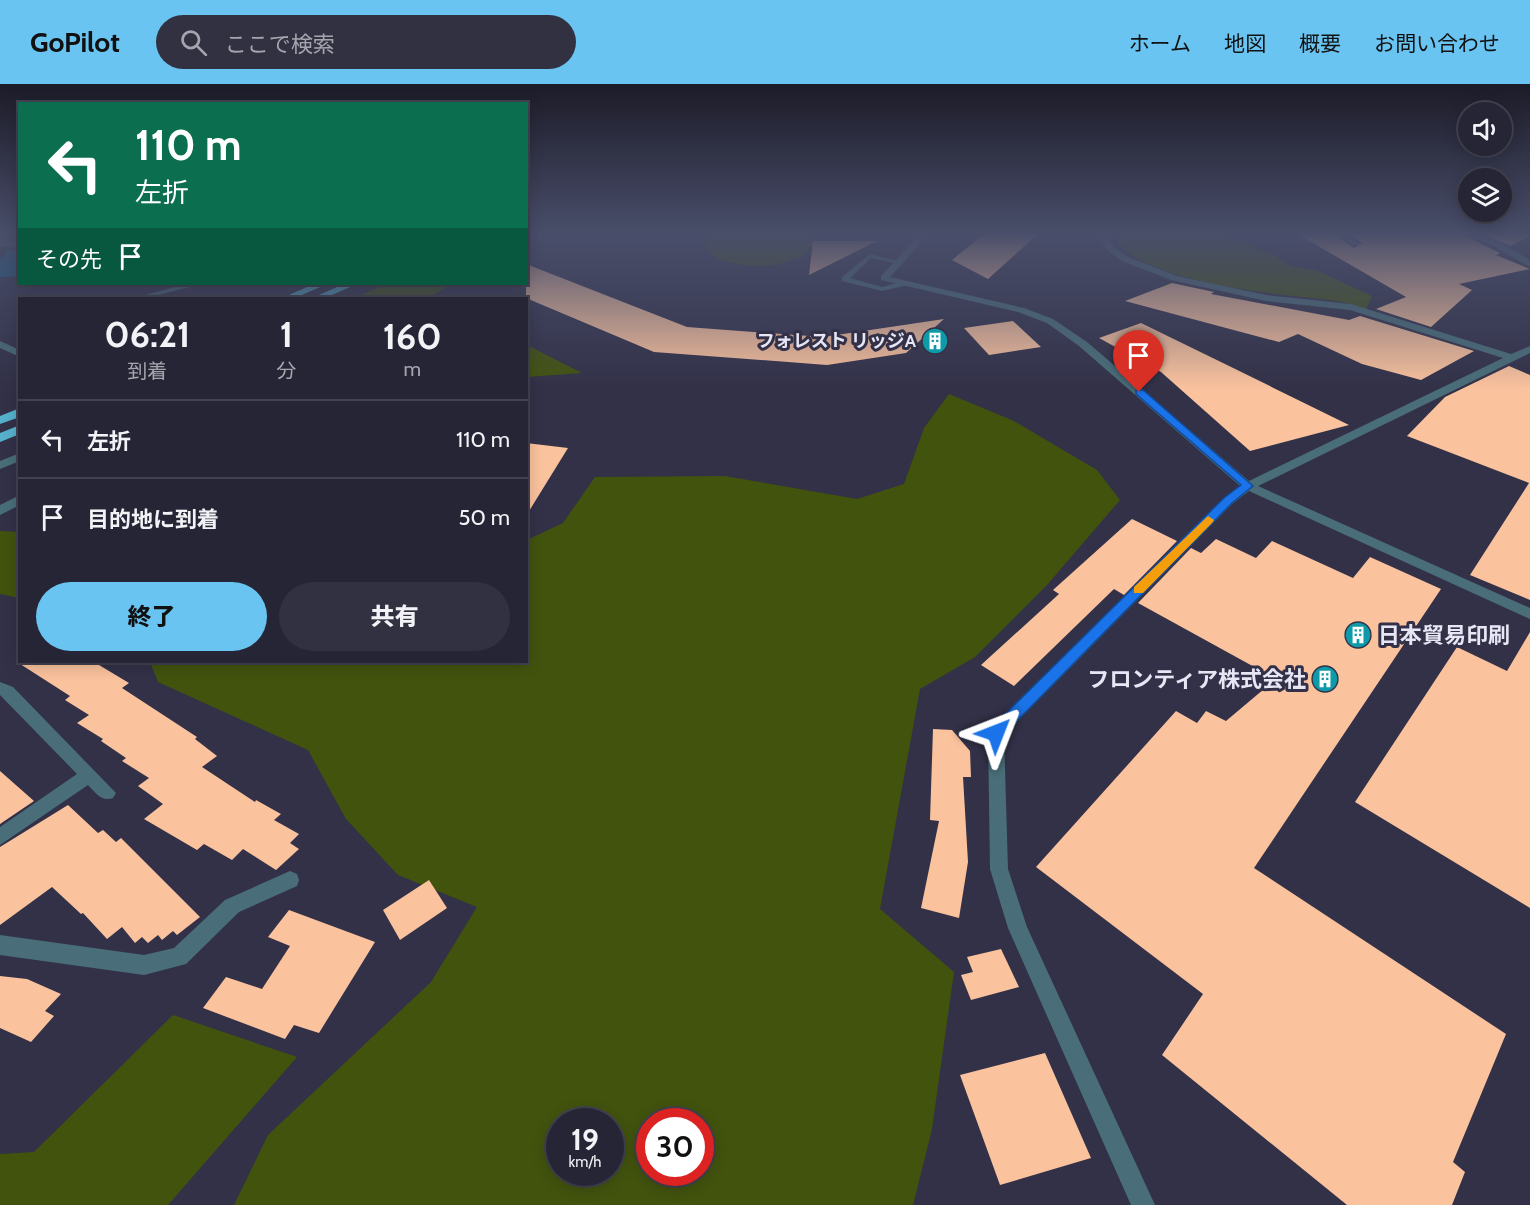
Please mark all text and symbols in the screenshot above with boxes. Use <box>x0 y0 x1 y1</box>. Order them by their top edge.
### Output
search box <box>156 15 576 69</box>
text: GoPilot <box>30 25 120 59</box>
icon: search <box>177 26 210 59</box>
text: ここで検索 <box>225 31 335 58</box>
text: ホーム <box>1129 31 1191 56</box>
text: 地図 <box>1224 31 1266 56</box>
text: 概要 <box>1299 31 1341 56</box>
text: お問い合わせ <box>1374 31 1500 56</box>
map controls <box>1458 102 1512 222</box>
button: sound <box>1458 102 1512 156</box>
text: 110 m <box>135 119 242 171</box>
icon: left <box>36 126 114 204</box>
button: layers <box>1458 168 1512 222</box>
text: 左折 <box>135 176 189 209</box>
icon: arrive <box>114 240 147 273</box>
text: その先 <box>36 246 102 273</box>
text: 06:21 <box>104 312 190 356</box>
text: 1 <box>280 312 293 356</box>
text: 160 <box>383 314 442 358</box>
building icon: フォレスト リッジA <box>920 326 950 356</box>
place label: フォレスト リッジA <box>757 330 917 352</box>
pin <box>1113 330 1164 392</box>
icon: arrive <box>1122 339 1155 372</box>
text: m <box>403 357 421 381</box>
text: 到着 <box>127 359 167 383</box>
text: 分 <box>277 359 297 383</box>
icon: left <box>36 423 69 456</box>
text: 110 m <box>456 426 510 453</box>
text: 左折 <box>87 428 131 455</box>
icon: arrive <box>36 501 69 534</box>
text: 50 m <box>458 504 510 531</box>
text: 目的地に到着 <box>87 506 219 533</box>
button: 終了 <box>36 582 267 651</box>
button: 共有 <box>279 582 510 651</box>
building icon: 日本貿易印刷 <box>1343 620 1373 650</box>
place label: 日本貿易印刷 <box>1378 622 1510 649</box>
building icon: フロンティア株式会社 <box>1310 664 1340 694</box>
place label: フロンティア株式会社 <box>1087 666 1306 693</box>
position arrow <box>964 701 1028 765</box>
speed limit sign: 30 <box>636 1108 714 1186</box>
text: 19 <box>571 1121 599 1158</box>
text: km/h <box>569 1153 601 1171</box>

